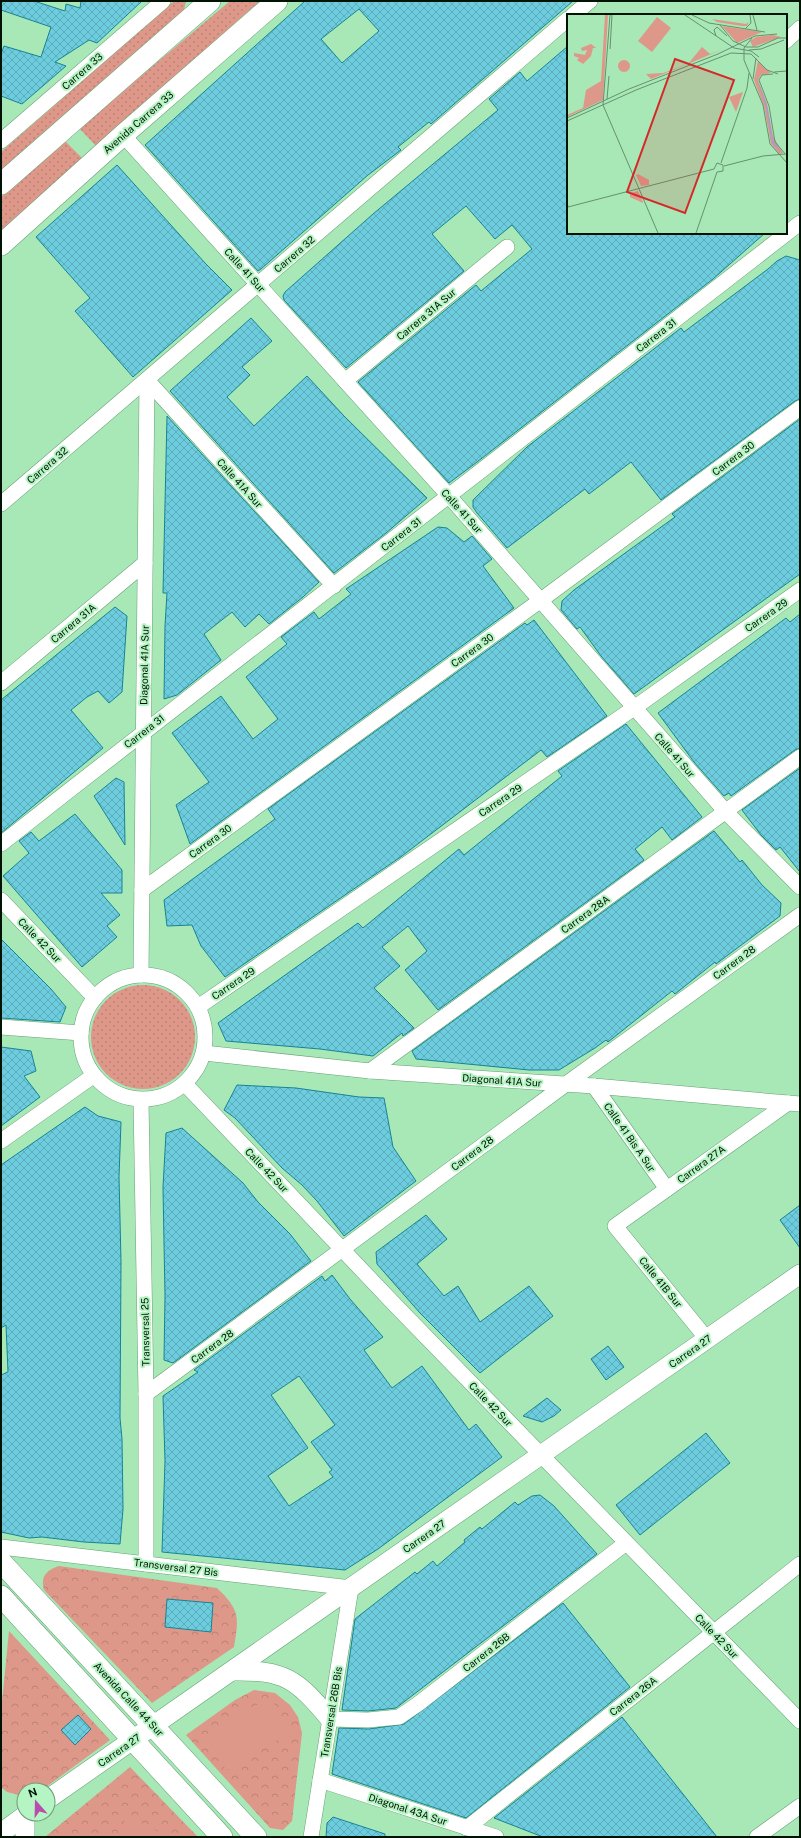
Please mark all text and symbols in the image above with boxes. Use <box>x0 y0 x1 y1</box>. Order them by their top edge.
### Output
inset map <box>567 14 787 234</box>
street label: Carrera 33 <box>59 50 105 92</box>
street label: Avenida Carrera 33 <box>100 88 176 156</box>
street label: Carrera 32 <box>271 233 317 275</box>
street label: Calle 41 Sur <box>222 245 268 295</box>
street label: Carrera 31A Sur <box>394 286 458 342</box>
street label: Carrera 31 <box>633 316 679 354</box>
street label: Carrera 30 <box>710 438 756 478</box>
street label: Carrera 32 <box>24 444 70 486</box>
street label: Calle 41A Sur <box>215 456 265 510</box>
street label: Calle 41 Sur <box>439 486 485 536</box>
street label: Carrera 31 <box>378 515 424 553</box>
street label: Carrera 29 <box>742 596 790 634</box>
street label: Carrera 31A <box>48 601 98 645</box>
street label: Diagonal 41A Sur <box>137 625 151 705</box>
street label: Carrera 30 <box>448 631 496 669</box>
street label: Carrera 31 <box>121 712 167 750</box>
street label: Calle 41 Sur <box>652 730 698 780</box>
street label: Carrera 29 <box>476 781 524 819</box>
street label: Carrera 30 <box>186 822 234 860</box>
street label: Carrera 28A <box>558 892 612 936</box>
street label: Calle 42 Sur <box>16 915 64 965</box>
street label: Carrera 28 <box>710 942 758 982</box>
street label: Carrera 29 <box>209 964 257 1002</box>
street label: Diagonal 41A Sur <box>462 1071 542 1089</box>
street label: Calle 41 Bis A Sur <box>602 1100 658 1174</box>
street label: Carrera 28 <box>448 1133 496 1173</box>
street label: Carrera 27A <box>675 1143 727 1185</box>
street label: Calle 42 Sur <box>243 1145 291 1195</box>
street label: Calle 41B Sur <box>637 1254 685 1310</box>
street label: Transversal 25 <box>138 1298 152 1366</box>
street label: Carrera 28 <box>188 1326 236 1366</box>
street label: Carrera 27 <box>666 1332 714 1370</box>
street label: Calle 42 Sur <box>467 1379 515 1429</box>
street label: Carrera 27 <box>400 1517 448 1555</box>
street label: Transversal 27 Bis <box>133 1556 219 1578</box>
street label: Calle 42 Sur <box>693 1611 741 1661</box>
street label: Carrera 26B <box>460 1630 512 1674</box>
street label: Avenida Calle 44 Sur <box>92 1660 166 1739</box>
street label: Transversal 26B Bis <box>318 1666 344 1758</box>
street label: Carrera 26A <box>607 1674 659 1718</box>
street label: Carrera 27 <box>95 1731 143 1769</box>
north arrow <box>16 1782 56 1822</box>
text: N <box>26 1785 39 1800</box>
street label: Diagonal 43A Sur <box>367 1791 449 1827</box>

